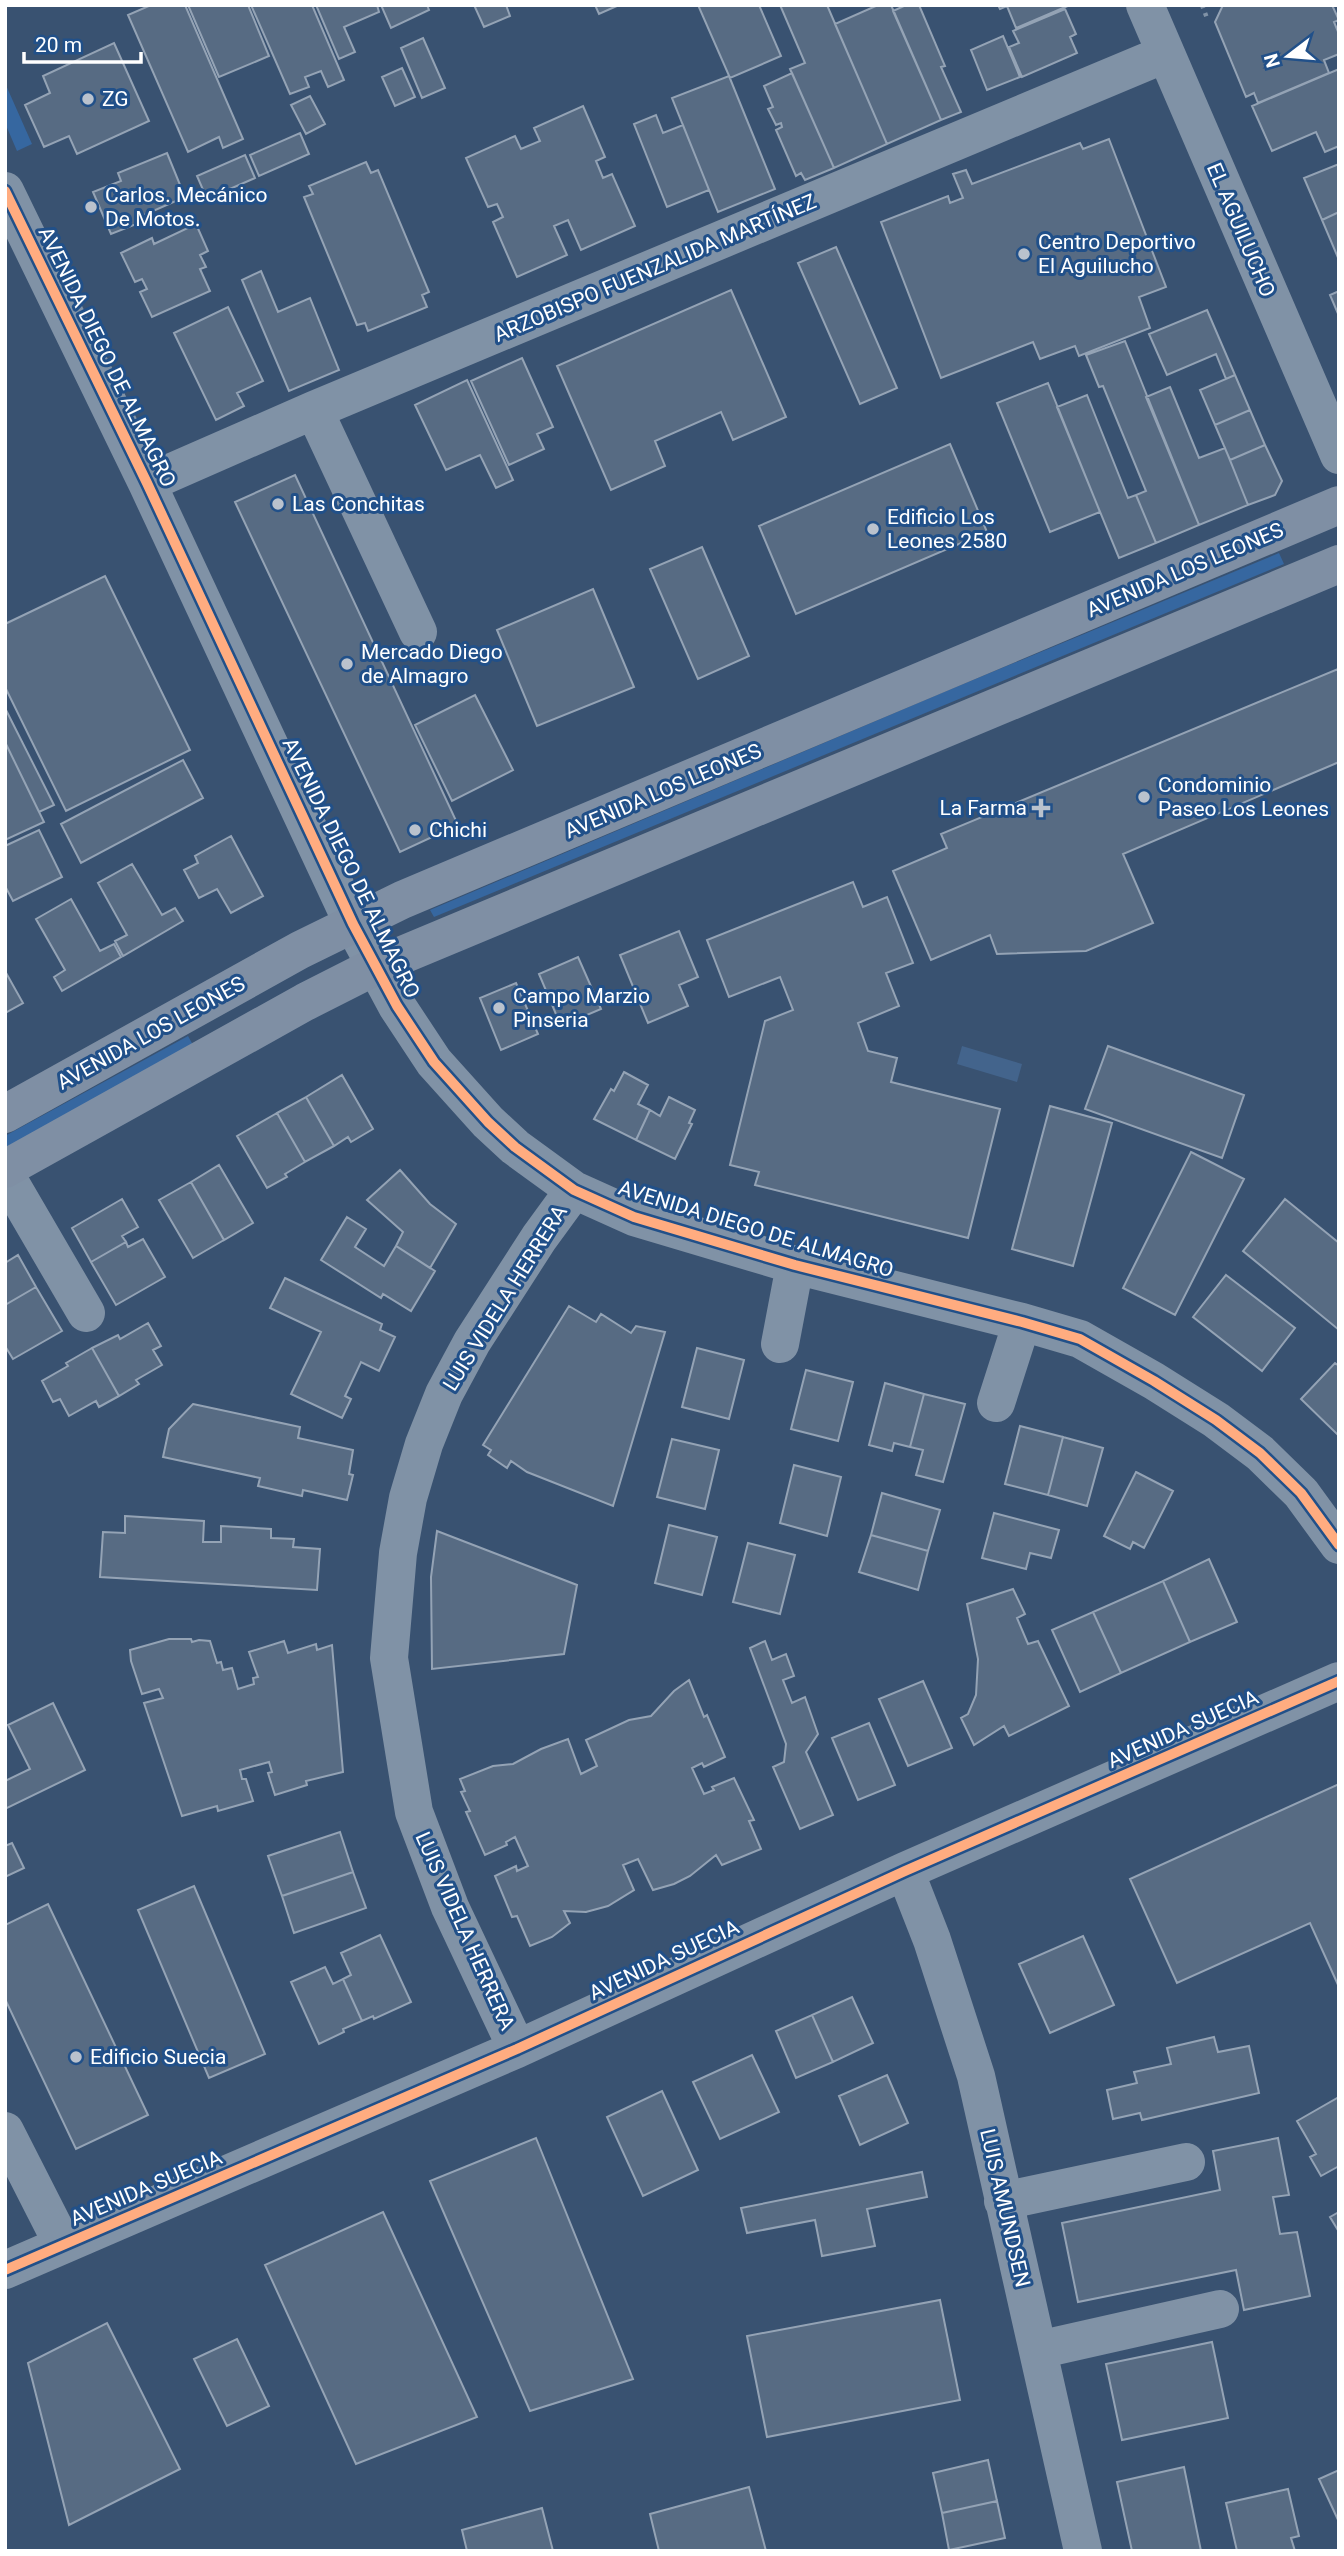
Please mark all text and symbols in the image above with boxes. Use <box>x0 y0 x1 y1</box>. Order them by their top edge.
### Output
scale bar <box>24 21 142 65</box>
north arrow <box>1253 21 1323 91</box>
text: 20 m <box>35 33 82 57</box>
text: N <box>1259 51 1285 70</box>
place label: ZG <box>102 87 129 111</box>
marker: ZG <box>80 91 96 107</box>
street label: EL AGUILUCHO <box>1202 159 1280 301</box>
place label: Carlos. Mecánico De Motos. <box>105 183 267 231</box>
street label: ARZOBISPO FUENZALIDA MARTÍNEZ <box>490 189 820 347</box>
marker: Carlos. Mecánico De Motos. <box>83 199 99 215</box>
street label: AVENIDA DIEGO DE ALMAGRO <box>33 223 181 491</box>
place label: Centro Deportivo El Aguilucho <box>1038 230 1196 278</box>
marker: Centro Deportivo El Aguilucho <box>1016 246 1032 262</box>
place label: Las Conchitas <box>292 492 425 516</box>
marker: Las Conchitas <box>270 496 286 512</box>
place label: Edificio Los Leones 2580 <box>887 505 1007 553</box>
street label: AVENIDA LOS LEONES <box>1083 518 1287 622</box>
marker: Edificio Los Leones 2580 <box>865 521 881 537</box>
place label: Mercado Diego de Almagro <box>361 640 503 688</box>
marker: Mercado Diego de Almagro <box>339 656 355 672</box>
street label: AVENIDA DIEGO DE ALMAGRO <box>277 734 425 1002</box>
street label: AVENIDA LOS LEONES <box>561 739 765 843</box>
place label: Condominio Paseo Los Leones <box>1158 773 1329 821</box>
marker: Condominio Paseo Los Leones <box>1136 789 1152 805</box>
place label: La Farma <box>939 796 1027 820</box>
marker: La Farma <box>1033 800 1049 816</box>
place label: Chichi <box>429 818 487 842</box>
marker: Chichi <box>407 822 423 838</box>
street label: AVENIDA LOS LEONES <box>53 971 249 1095</box>
place label: Campo Marzio Pinseria <box>513 984 650 1032</box>
marker: Campo Marzio Pinseria <box>491 1000 507 1016</box>
street label: AVENIDA DIEGO DE ALMAGRO <box>616 1176 896 1282</box>
street label: LUIS VIDELA HERRERA <box>438 1201 572 1395</box>
street label: AVENIDA SUECIA <box>1104 1685 1262 1773</box>
street label: LUIS VIDELA HERRERA <box>410 1828 520 2034</box>
street label: AVENIDA SUECIA <box>585 1915 743 2005</box>
place label: Edificio Suecia <box>90 2045 226 2069</box>
marker: Edificio Suecia <box>68 2049 84 2065</box>
street label: LUIS AMUNDSEN <box>975 2127 1035 2289</box>
street label: AVENIDA SUECIA <box>66 2145 226 2231</box>

